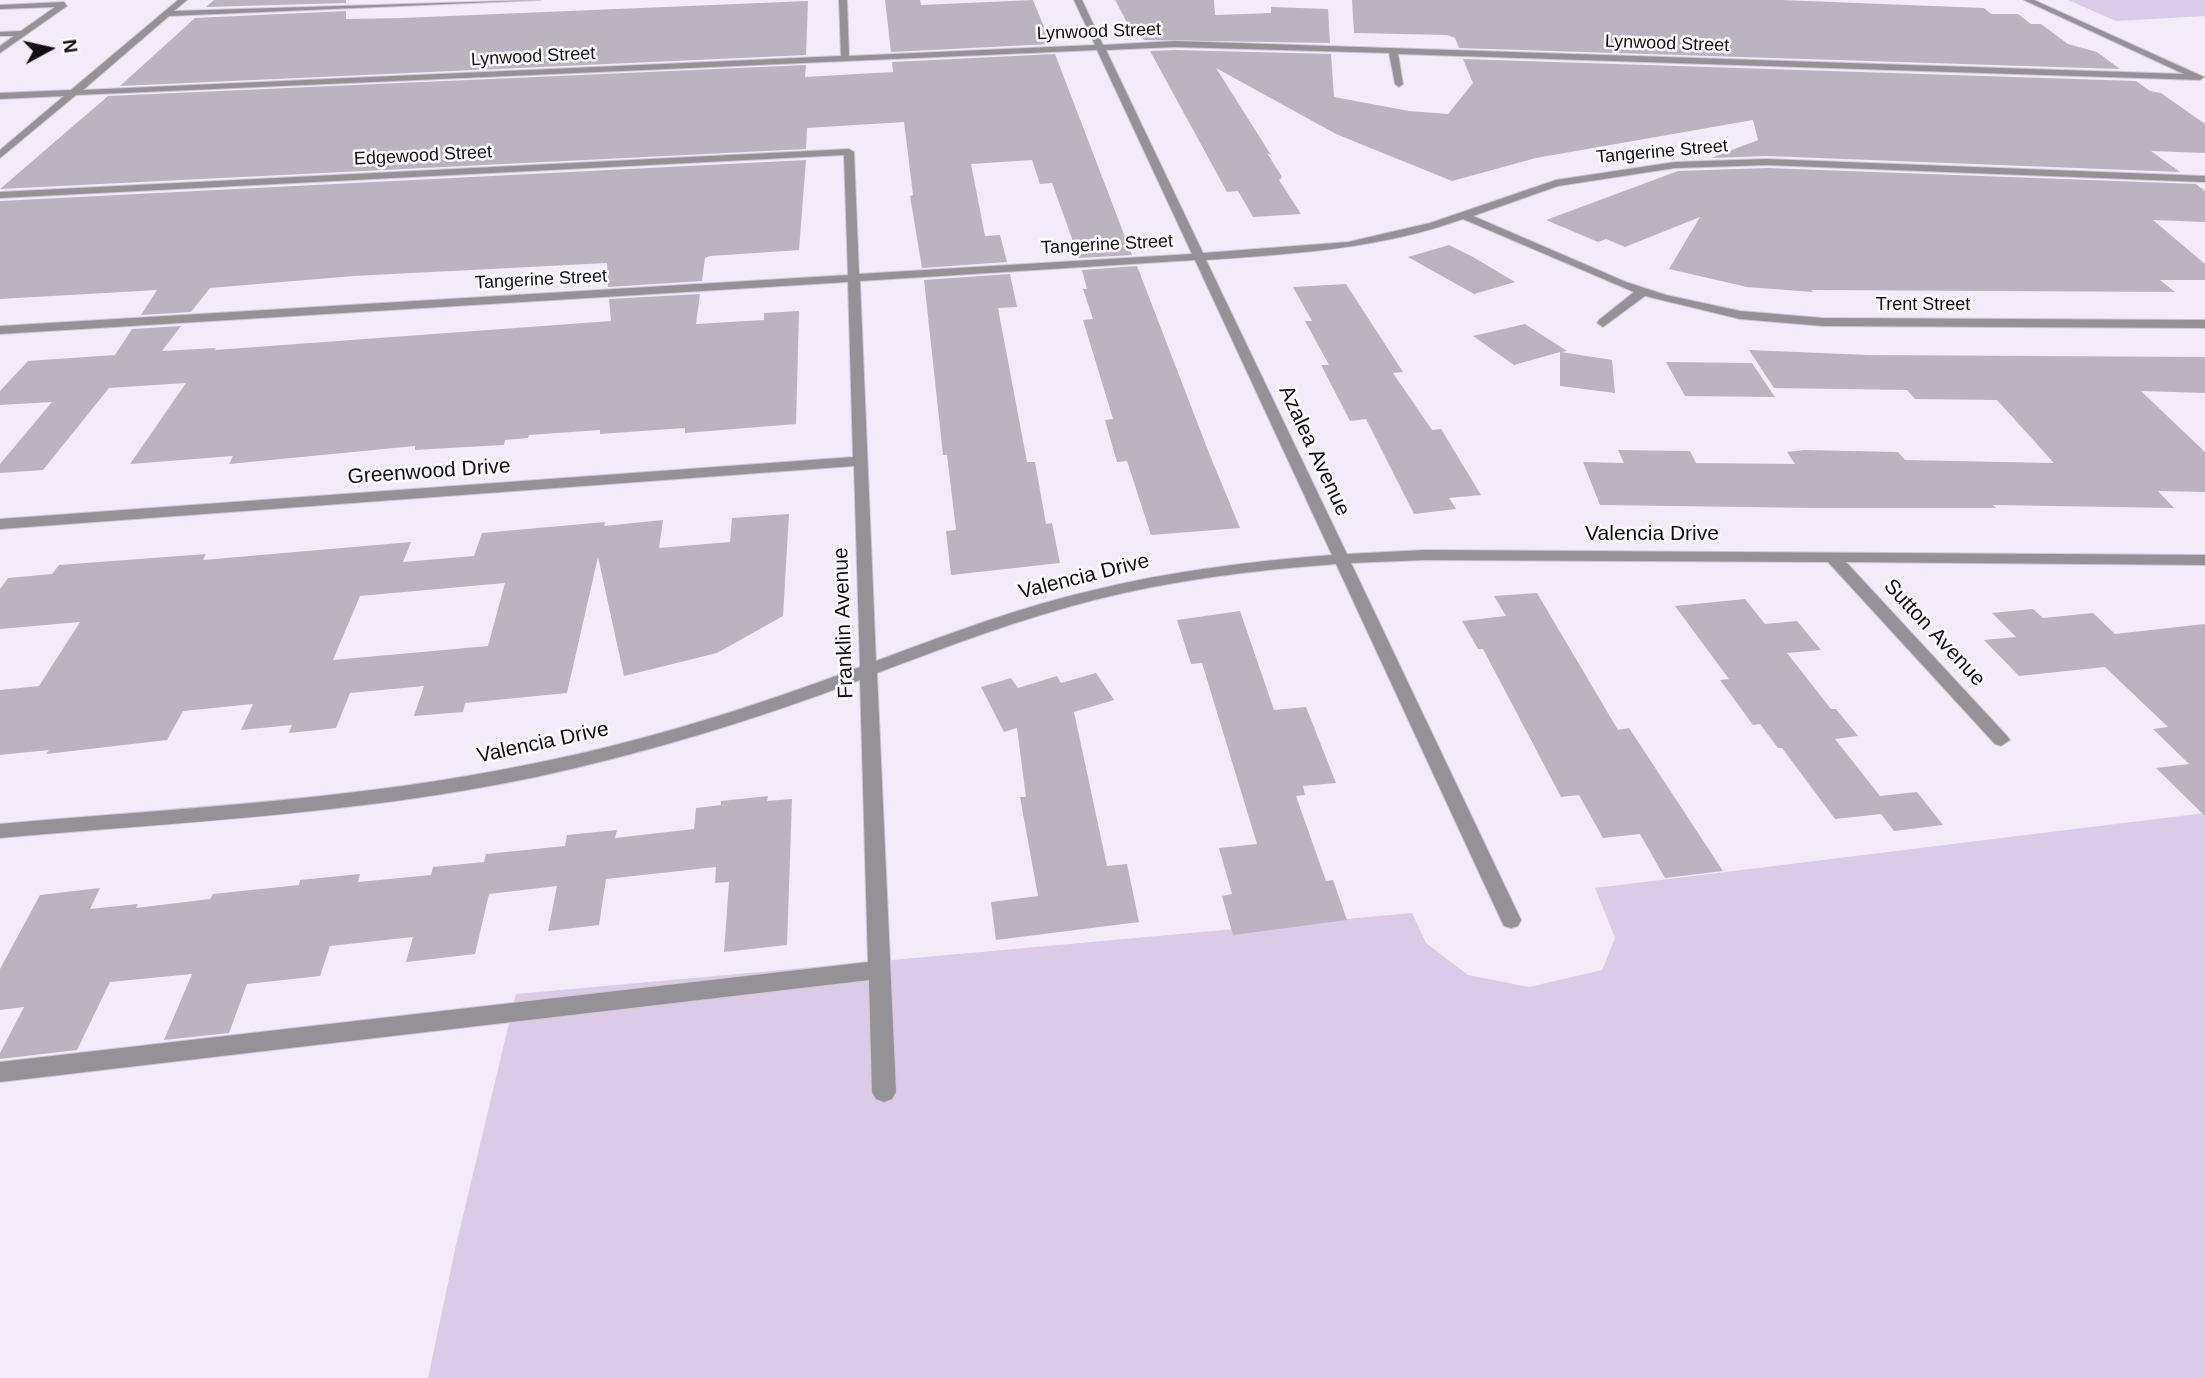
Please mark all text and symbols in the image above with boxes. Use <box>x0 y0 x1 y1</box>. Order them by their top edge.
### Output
north arrow <box>14 14 84 84</box>
street label: Lynwood Street <box>1036 19 1162 45</box>
street label: Lynwood Street <box>1604 31 1730 57</box>
text: N <box>59 38 82 54</box>
street label: Lynwood Street <box>470 43 596 71</box>
street label: Tangerine Street <box>1595 135 1729 169</box>
street label: Edgewood Street <box>353 142 493 170</box>
street label: Tangerine Street <box>1040 231 1174 259</box>
street label: Tangerine Street <box>474 266 608 294</box>
street label: Trent Street <box>1876 294 1970 316</box>
street label: Azalea Avenue <box>1273 382 1355 520</box>
street label: Greenwood Drive <box>347 454 511 490</box>
street label: Valencia Drive <box>1585 521 1719 547</box>
street label: Franklin Avenue <box>829 547 859 699</box>
street label: Valencia Drive <box>1016 549 1152 605</box>
street label: Sutton Avenue <box>1878 574 1990 692</box>
street label: Valencia Drive <box>475 717 611 769</box>

